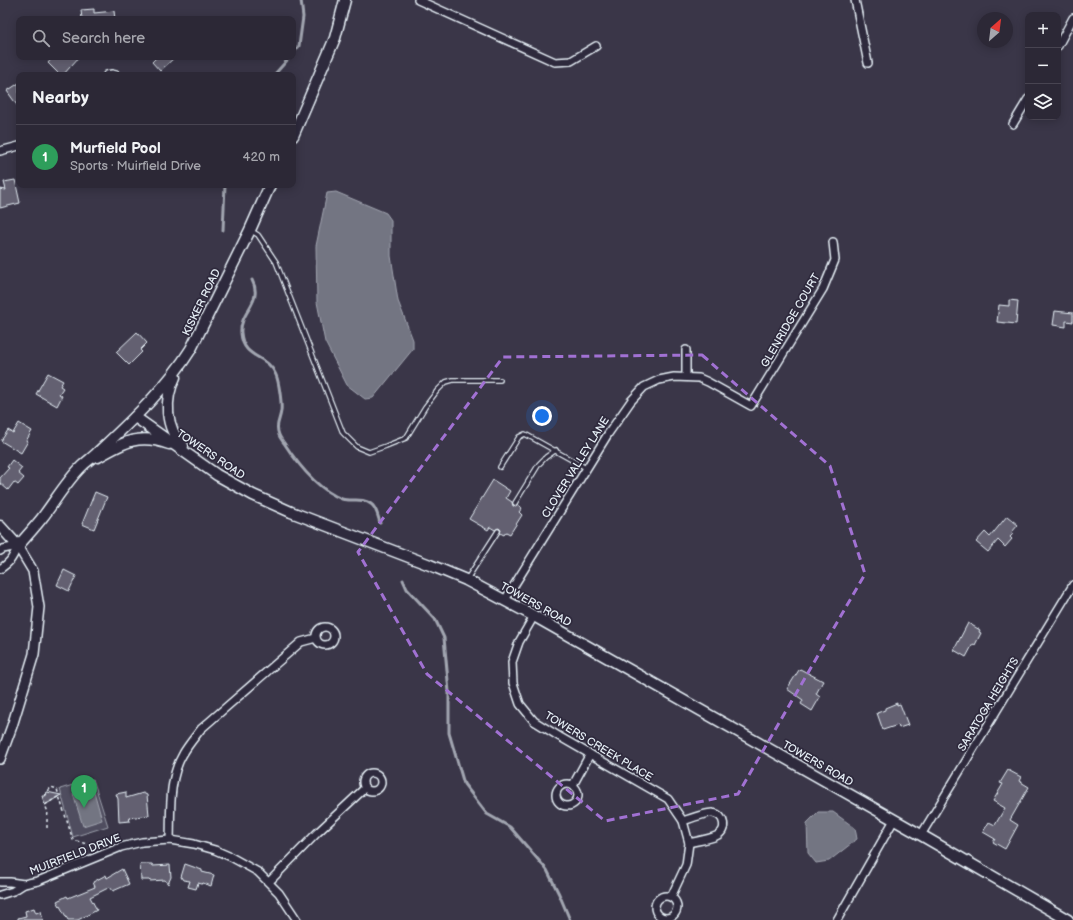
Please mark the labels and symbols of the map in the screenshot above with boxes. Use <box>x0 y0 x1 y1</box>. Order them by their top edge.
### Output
north arrow <box>977 12 1013 48</box>
street label: KISKER ROAD <box>180 267 223 338</box>
street label: GLENRIDGE COURT <box>758 271 823 370</box>
your location <box>532 406 552 426</box>
street label: CLOVER VALLEY LANE <box>539 414 612 520</box>
street label: TOWERS ROAD <box>174 427 247 482</box>
street label: TOWERS ROAD <box>498 580 574 629</box>
street label: SARATOGA HEIGHTS <box>955 655 1022 753</box>
street label: TOWERS CREEK PLACE <box>542 709 655 784</box>
street label: TOWERS ROAD <box>780 738 855 789</box>
pin: 1 <box>71 775 97 808</box>
street label: MUIRFIELD DRIVE <box>28 831 123 878</box>

